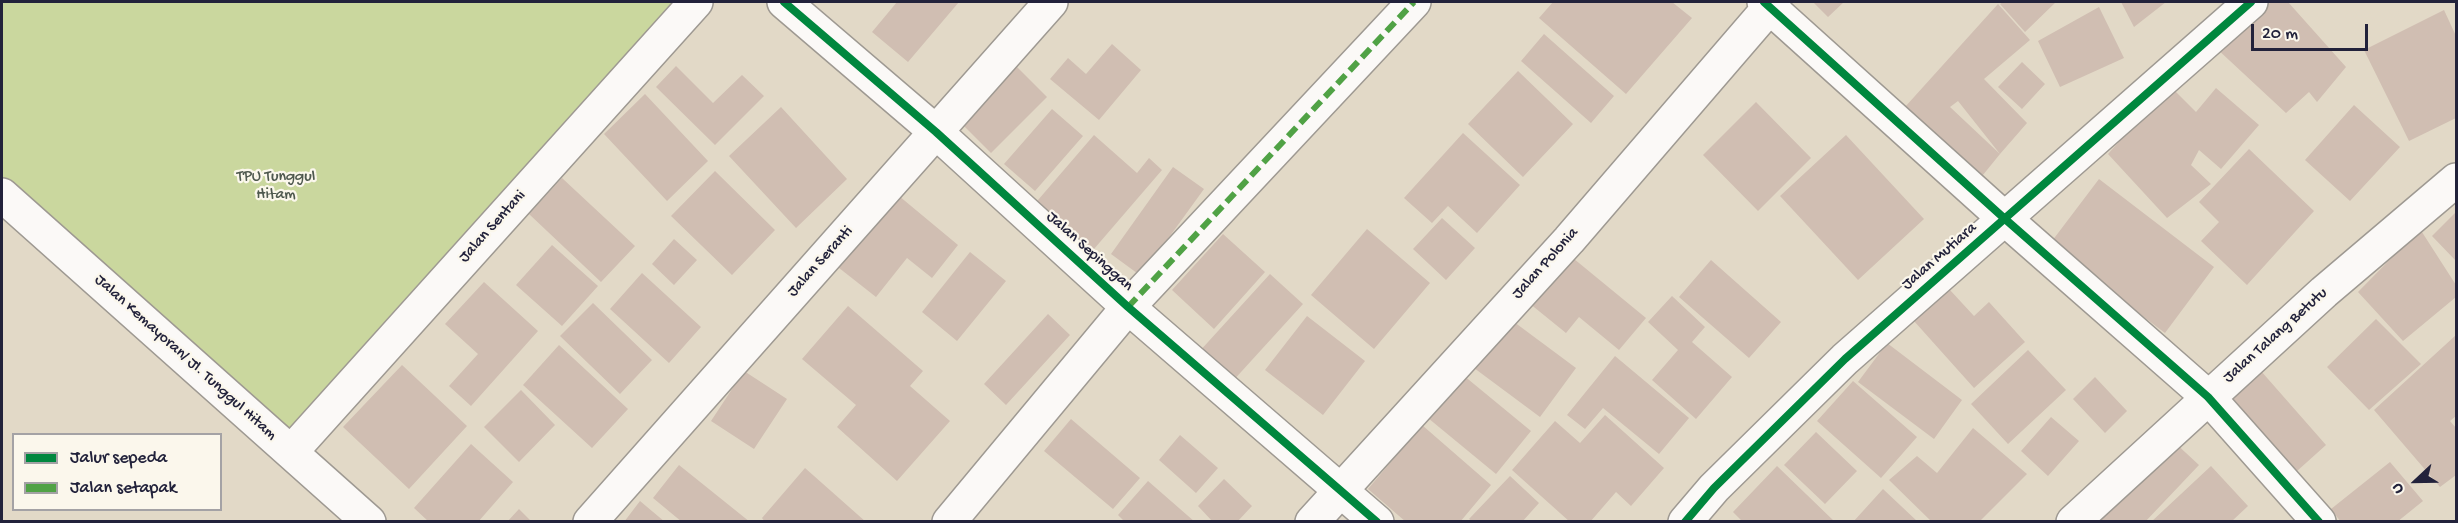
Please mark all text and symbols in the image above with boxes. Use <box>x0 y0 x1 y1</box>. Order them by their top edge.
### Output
scale bar <box>2254 12 2371 50</box>
text: 20 m <box>2262 24 2298 45</box>
park label: TPU Tunggul Hitam <box>237 168 315 206</box>
street label: Jalan Sentani <box>455 187 531 267</box>
street label: Jalan Sepinggan <box>1042 208 1136 296</box>
street label: Jalan Mutiara <box>1899 219 1981 295</box>
street label: Jalan Seranti <box>784 223 858 301</box>
street label: Jalan Polonia <box>1509 224 1583 304</box>
street label: Jalan Kemayoran/ Jl. Tunggul Hitam <box>90 271 280 445</box>
street label: Jalan Talang Betutu <box>2220 284 2332 388</box>
legend <box>12 433 222 511</box>
text: Jalur sepeda <box>70 448 167 469</box>
north arrow <box>2386 451 2446 511</box>
text: Jalan setapak <box>70 478 176 499</box>
text: U <box>2388 480 2409 496</box>

